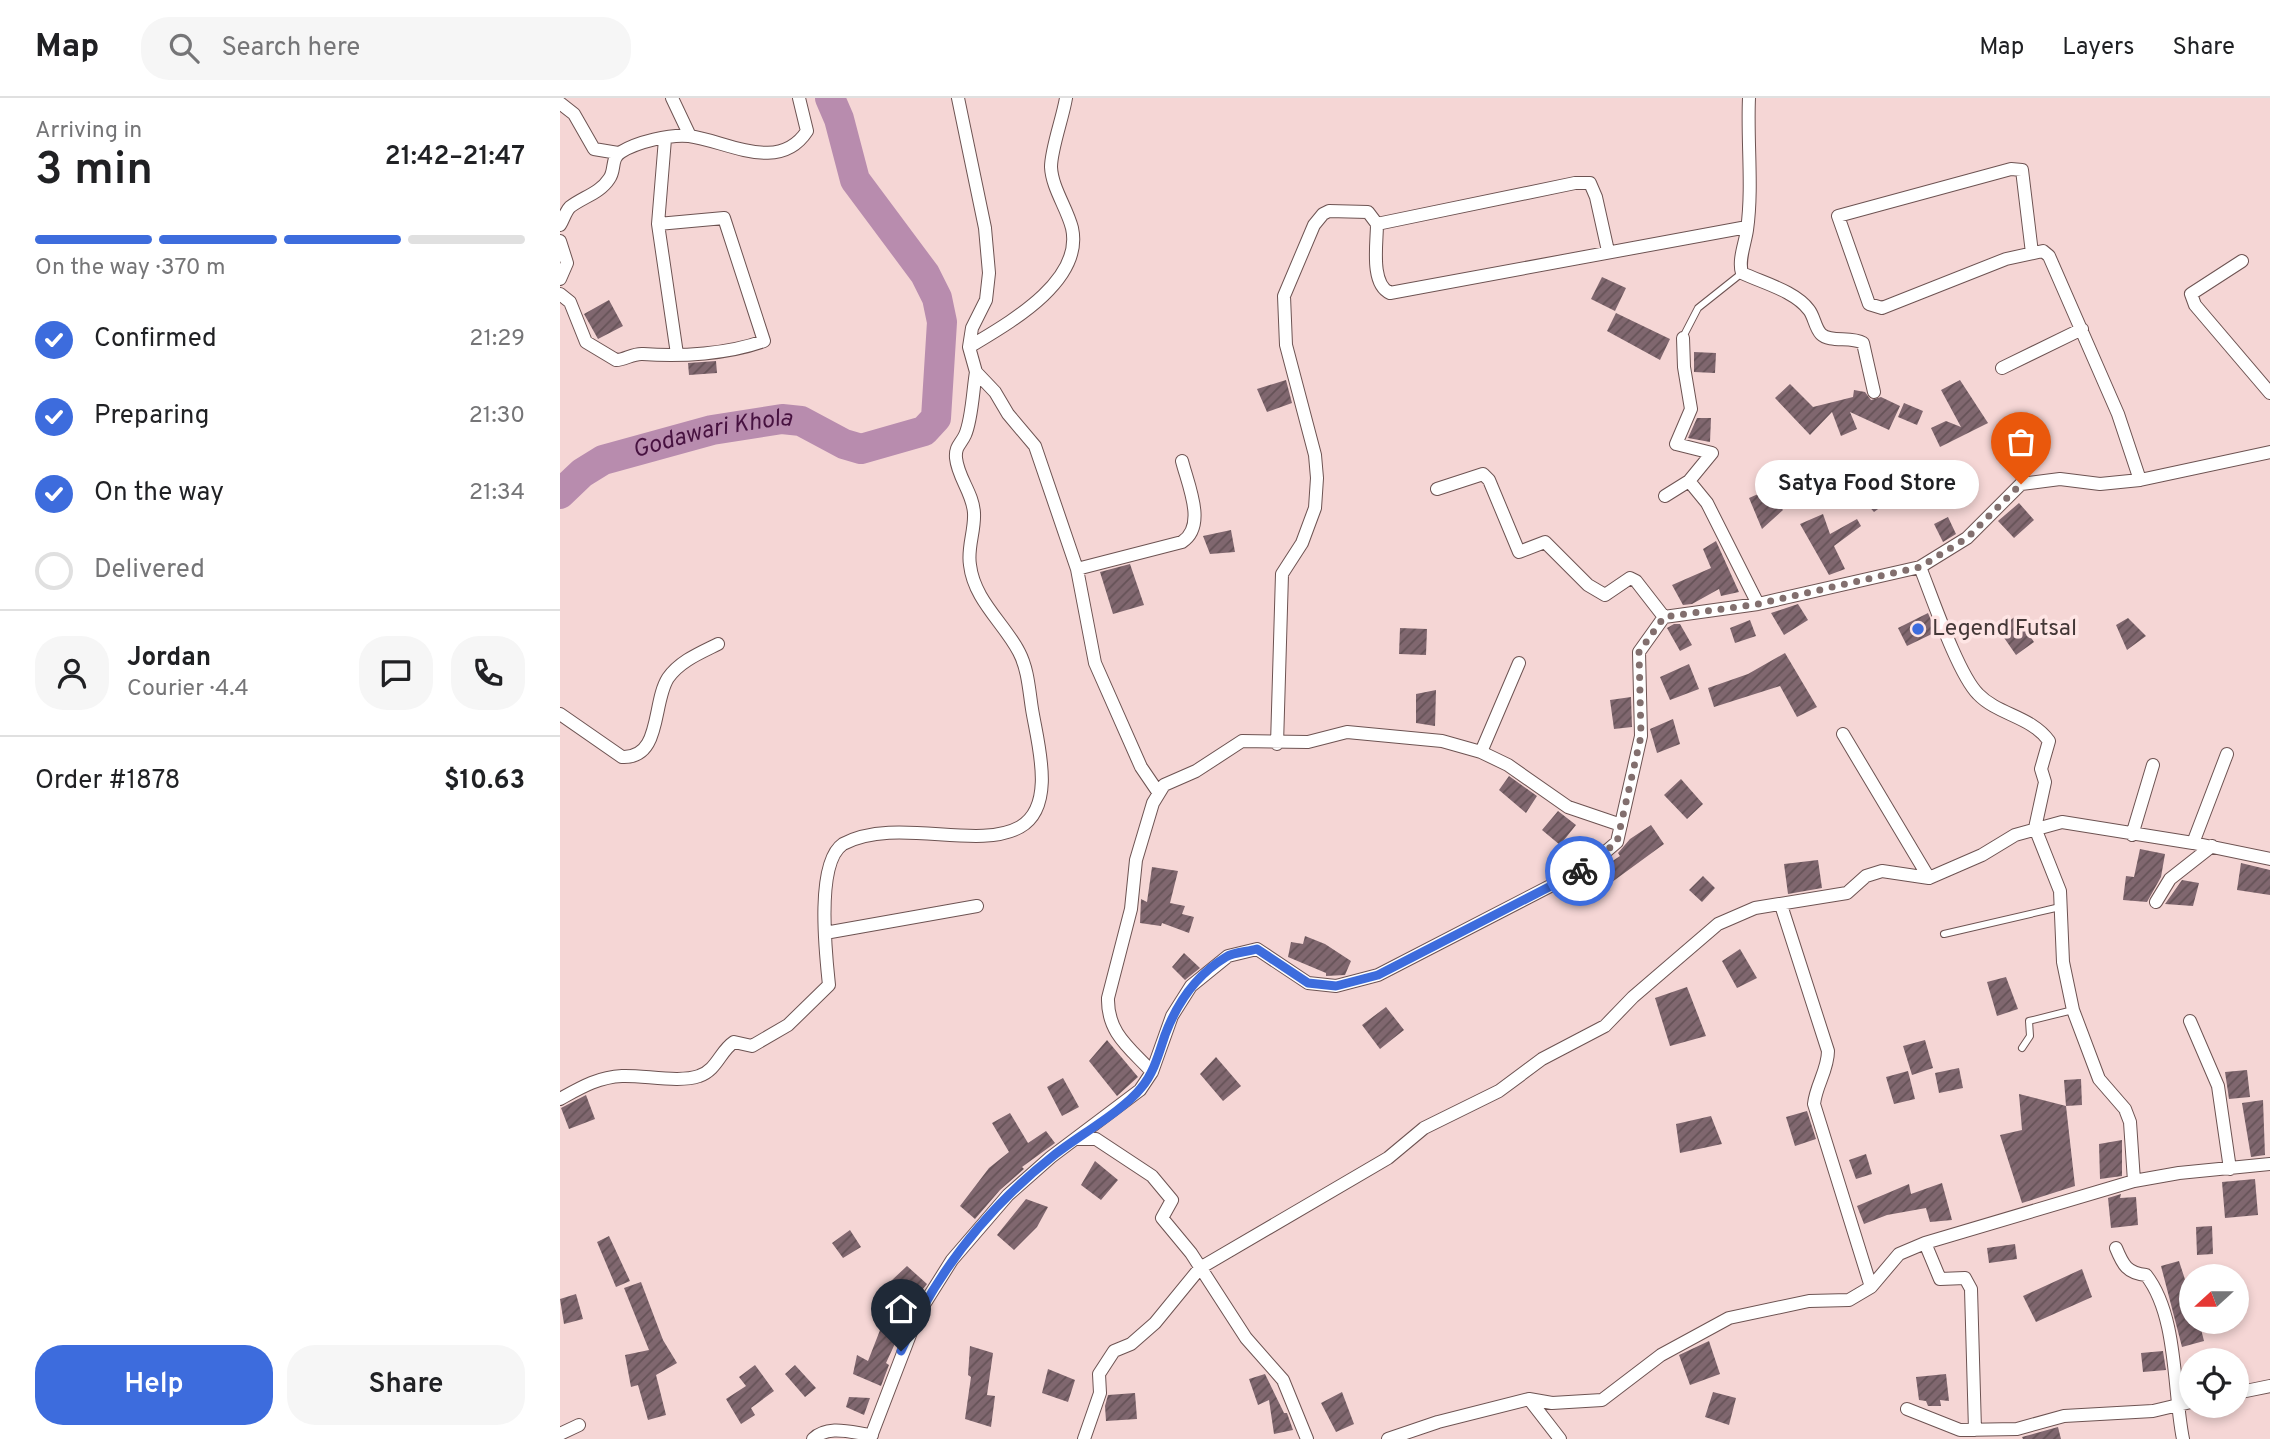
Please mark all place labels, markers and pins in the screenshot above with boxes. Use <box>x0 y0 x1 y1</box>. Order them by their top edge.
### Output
pin <box>1991 412 2051 484</box>
callout: Satya Food Store <box>1755 460 1979 508</box>
place label: Legend Futsal <box>1932 615 2077 644</box>
marker: Legend Futsal <box>1910 621 1926 637</box>
pin <box>871 1279 931 1351</box>

